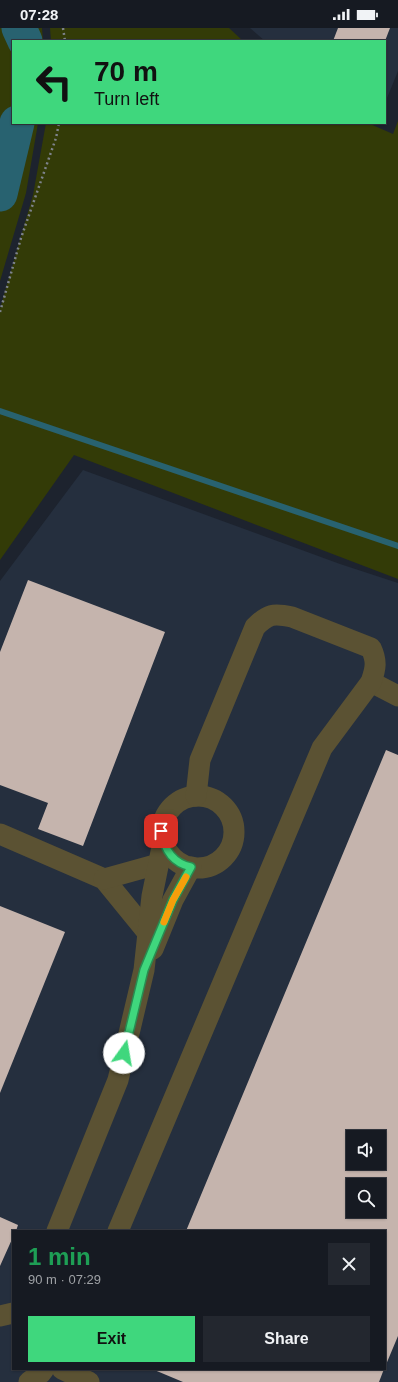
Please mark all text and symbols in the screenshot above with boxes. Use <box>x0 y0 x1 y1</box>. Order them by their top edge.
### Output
text: 07:28 <box>20 6 58 23</box>
icon: left <box>28 56 80 108</box>
text: 70 m <box>94 56 158 87</box>
text: Turn left <box>94 89 159 109</box>
pin <box>144 814 178 848</box>
icon: arrive <box>150 820 172 842</box>
position arrow <box>103 1032 145 1074</box>
map controls <box>346 1130 386 1218</box>
button: sound <box>346 1130 386 1170</box>
button: search <box>346 1178 386 1218</box>
text: 1 min <box>28 1243 91 1270</box>
button: close <box>328 1243 370 1285</box>
text: 90 m · 07:29 <box>28 1272 101 1287</box>
button: Exit <box>28 1316 195 1362</box>
button: Share <box>203 1316 370 1362</box>

